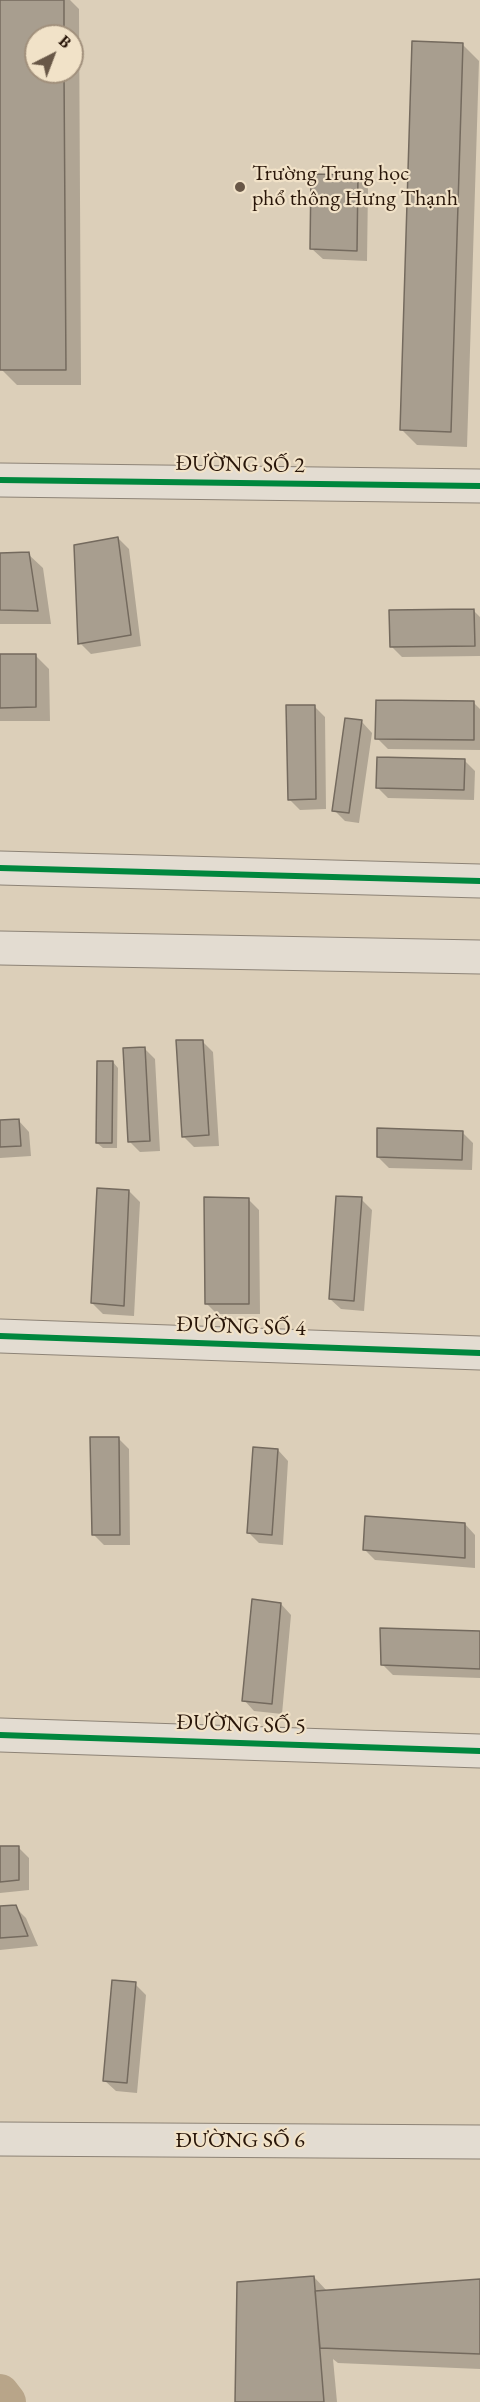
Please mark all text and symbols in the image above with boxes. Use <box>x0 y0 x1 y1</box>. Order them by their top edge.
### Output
north arrow <box>24 24 84 84</box>
text: B <box>54 31 76 53</box>
place label: Trường Trung học phổ thông Hưng Thạnh <box>252 161 458 212</box>
marker: Trường Trung học phổ thông Hưng Thạnh <box>233 180 247 194</box>
street label: ĐƯỜNG SỐ 2 <box>175 451 305 479</box>
street label: ĐƯỜNG SỐ 4 <box>176 1312 306 1342</box>
street label: ĐƯỜNG SỐ 5 <box>176 1710 306 1740</box>
street label: ĐƯỜNG SỐ 6 <box>175 2128 305 2154</box>

